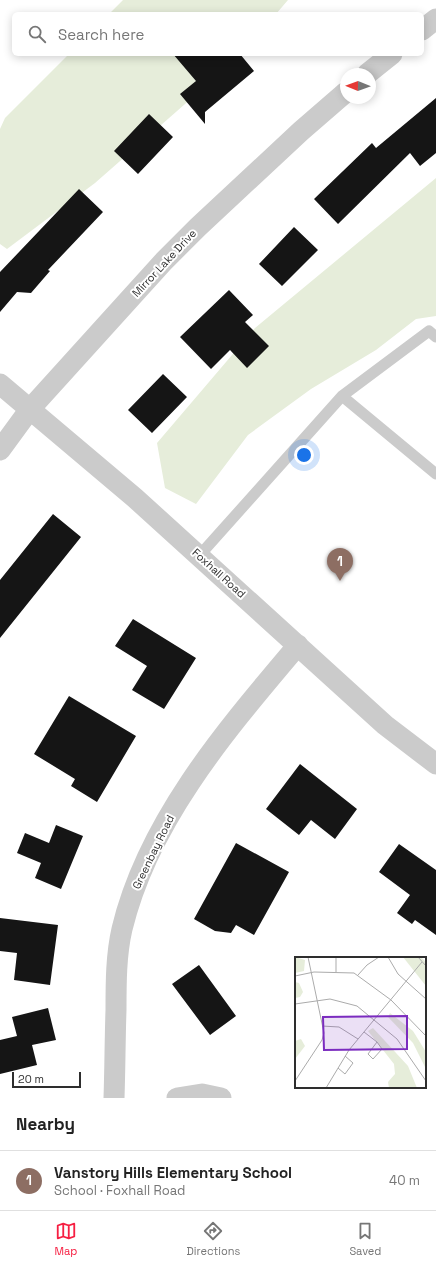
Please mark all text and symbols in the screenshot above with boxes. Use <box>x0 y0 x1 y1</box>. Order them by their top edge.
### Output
search box <box>12 12 424 56</box>
icon: search <box>26 23 48 45</box>
text: Search here <box>58 25 144 44</box>
north arrow <box>340 68 376 104</box>
street label: Mirror Lake Drive <box>129 226 199 300</box>
your location <box>294 445 314 465</box>
street label: Foxhall Road <box>189 545 249 601</box>
pin: 1 <box>327 548 353 581</box>
street label: Greenbay Road <box>129 813 177 891</box>
inset map <box>295 957 426 1088</box>
scale bar <box>12 1070 81 1089</box>
text: 20 m <box>18 1072 44 1086</box>
text: Nearby <box>16 1113 75 1135</box>
text: Vanstory Hills Elementary School <box>54 1163 292 1182</box>
text: 1 <box>26 1172 32 1189</box>
text: 40 m <box>389 1172 420 1189</box>
text: School · Foxhall Road <box>54 1182 185 1199</box>
tab: Map <box>55 1220 77 1258</box>
tab: Directions <box>186 1220 240 1258</box>
tab: Saved <box>349 1220 381 1258</box>

